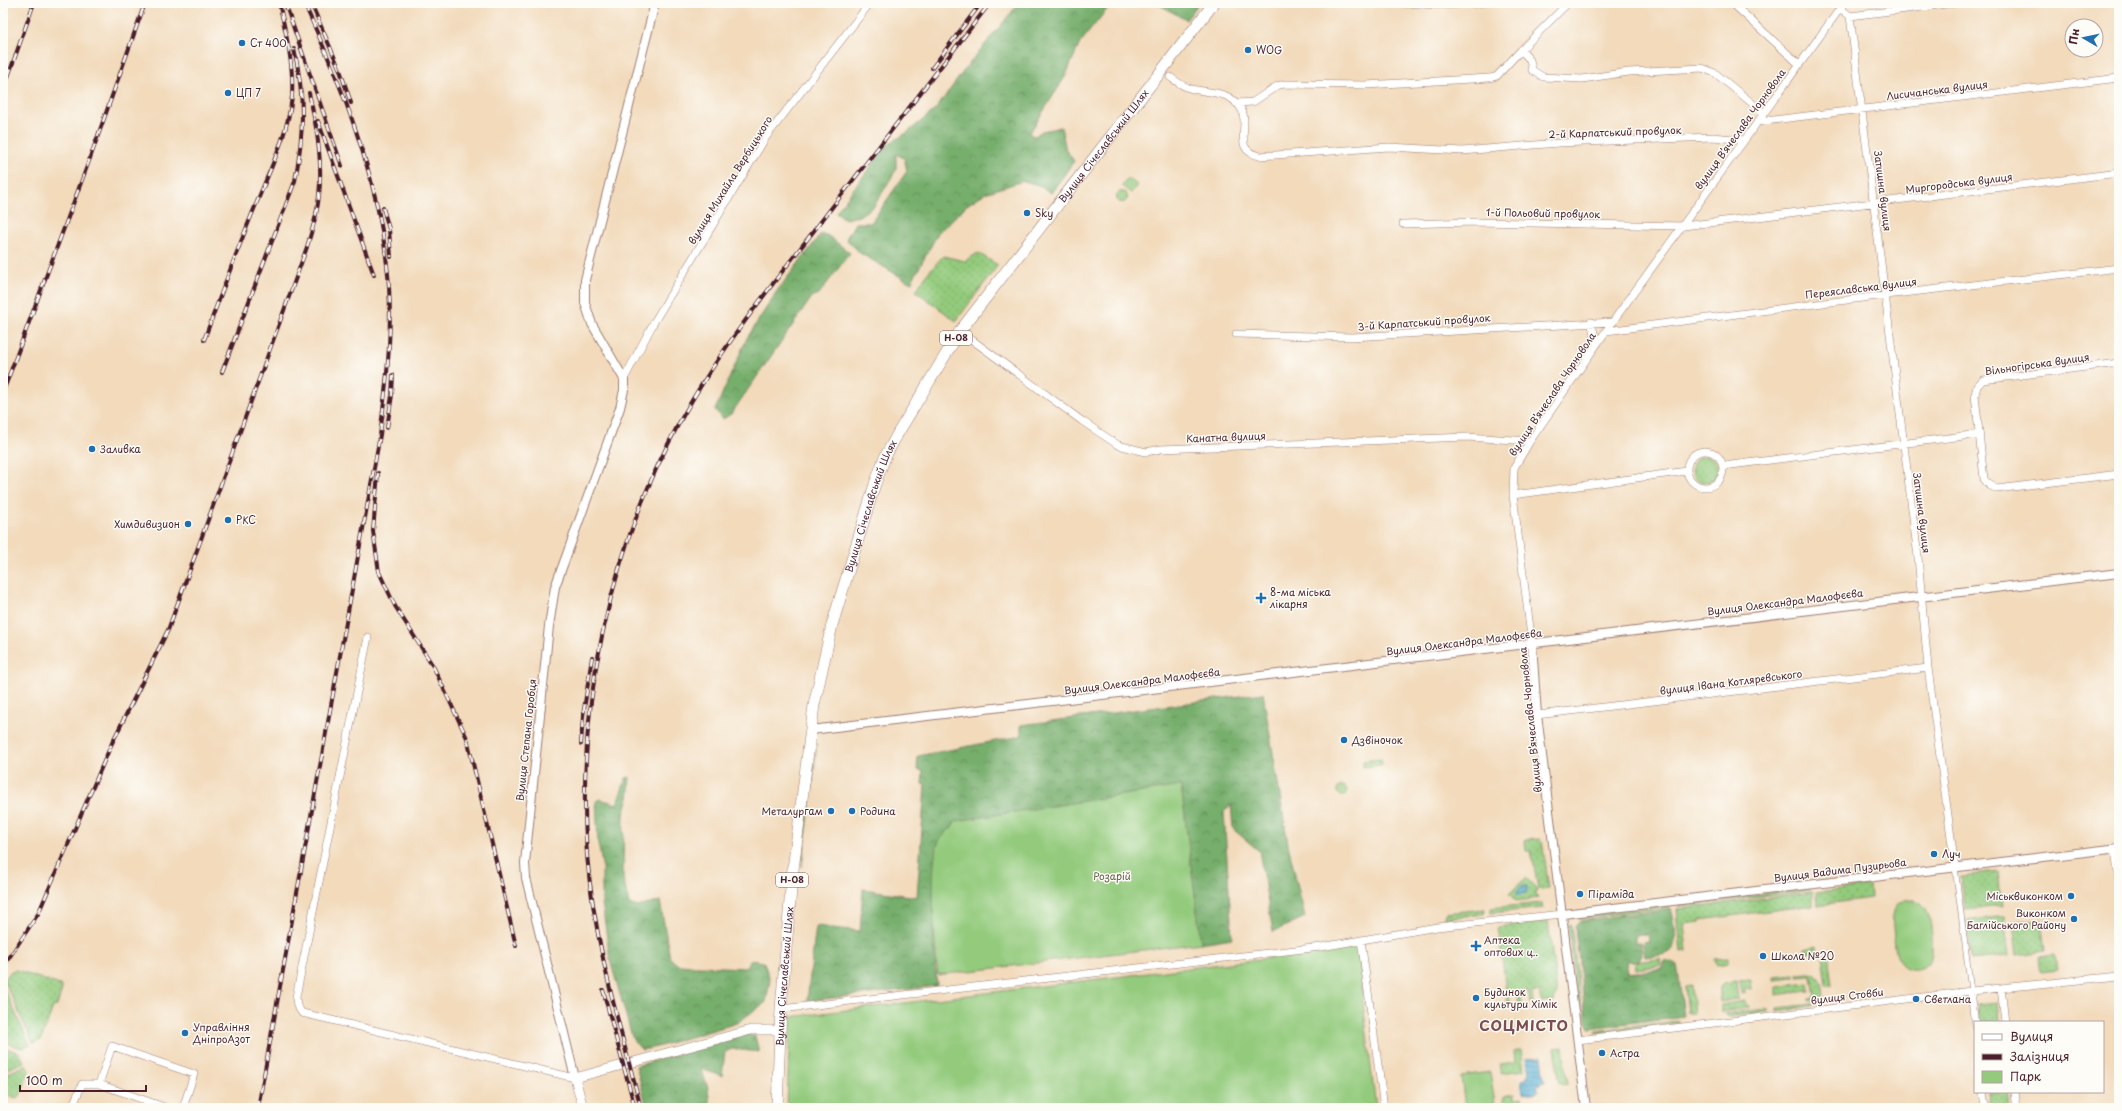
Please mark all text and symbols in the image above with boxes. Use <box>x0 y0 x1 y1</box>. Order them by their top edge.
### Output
north arrow <box>2064 18 2104 58</box>
text: Пн <box>2064 27 2083 46</box>
place label: Ст 400 <box>250 35 287 50</box>
marker: Ст 400 <box>237 38 247 48</box>
place label: WOG <box>1256 42 1282 57</box>
marker: WOG <box>1243 45 1253 55</box>
street label: вулиця Вʼячеслава Чорновола <box>1691 64 1789 192</box>
street label: Лисичанська вулиця <box>1885 76 1988 103</box>
place label: ЦП 7 <box>236 85 261 100</box>
street label: Вулиця Січеславський Шлях <box>1054 86 1152 205</box>
marker: ЦП 7 <box>223 88 233 98</box>
street label: вулиця Михайла Вербицького <box>684 112 776 247</box>
street label: 2-й Карпатський провулок <box>1548 122 1682 142</box>
street label: Затишна вулиця <box>1871 150 1896 232</box>
street label: Миргородська вулиця <box>1905 168 2013 197</box>
street label: 1-й Польовий провулок <box>1486 204 1600 222</box>
place label: Sky <box>1035 205 1053 221</box>
marker: Sky <box>1022 208 1032 218</box>
street label: Переяславська вулиця <box>1804 273 1918 302</box>
street label: 3-й Карпатський провулок <box>1357 309 1491 335</box>
street label: вулиця Вʼячеслава Чорновола <box>1504 328 1599 459</box>
road number: Н-08 <box>940 331 972 345</box>
street label: Вільногірська вулиця <box>1984 349 2090 378</box>
street label: Канатна вулиця <box>1186 428 1266 445</box>
street label: Вулиця Січеславський Шлях <box>840 437 900 574</box>
place label: Заливка <box>99 441 142 456</box>
marker: Заливка <box>87 444 97 454</box>
street label: Затишна вулиця <box>1910 472 1935 554</box>
place label: РКС <box>236 512 256 527</box>
marker: РКС <box>223 515 233 525</box>
place label: Химдивизион <box>114 516 180 531</box>
marker: Химдивизион <box>183 519 193 529</box>
place label: 8-ма міська лікарня <box>1269 584 1332 611</box>
street label: Вулиця Олександра Малофєєва <box>1706 584 1865 619</box>
marker: 8-ма міська лікарня <box>1255 592 1267 604</box>
street label: Вулиця Олександра Малофєєва <box>1385 624 1544 659</box>
street label: вулиця Вʼячеслава Чорновола <box>1514 646 1545 794</box>
street label: Вулиця Олександра Малофєєва <box>1063 663 1222 698</box>
street label: вулиця Івана Котляревського <box>1659 665 1803 698</box>
street label: Вулиця Степана Горобця <box>512 678 539 802</box>
place label: Дзвіночок <box>1351 732 1403 747</box>
marker: Дзвіночок <box>1339 735 1349 745</box>
place label: Металургам <box>762 803 823 819</box>
place label: Родина <box>860 803 896 818</box>
marker: Металургам <box>826 806 836 816</box>
marker: Родина <box>847 806 857 816</box>
place label: Луч <box>1942 846 1961 861</box>
marker: Луч <box>1929 849 1939 859</box>
street label: Вулиця Вадима Пузирьова <box>1773 854 1908 886</box>
park label: Розарій <box>1093 868 1131 883</box>
road number: Н-08 <box>776 873 808 887</box>
place label: Піраміда <box>1588 886 1635 901</box>
place label: Міськвиконком <box>1987 888 2063 903</box>
marker: Піраміда <box>1575 889 1585 899</box>
marker: Міськвиконком <box>2066 891 2076 901</box>
place label: Виконком Баглійського Району <box>1966 905 2066 933</box>
street label: Вулиця Січеславський Шлях <box>772 906 797 1046</box>
marker: Виконком Баглійського Району <box>2069 914 2079 924</box>
place label: Аптека оптових ц‥ <box>1484 932 1538 959</box>
marker: Аптека оптових ц‥ <box>1471 941 1481 951</box>
place label: Школа №20 <box>1771 948 1834 963</box>
marker: Школа №20 <box>1758 951 1768 961</box>
place label: Будинок культури Хімік <box>1484 984 1557 1012</box>
street label: вулиця Стовби <box>1810 984 1884 1007</box>
place label: Светлана <box>1924 991 1972 1006</box>
marker: Будинок культури Хімік <box>1471 993 1481 1003</box>
marker: Светлана <box>1911 994 1921 1004</box>
district label: СОЦМІСТО <box>1479 1015 1569 1036</box>
place label: Управління ДніпроАзот <box>192 1019 250 1046</box>
legend <box>1974 1021 2104 1093</box>
text: Вулиця <box>2010 1027 2053 1045</box>
marker: Управління ДніпроАзот <box>180 1028 190 1038</box>
place label: Астра <box>1610 1045 1640 1060</box>
text: Залізниця <box>2009 1047 2069 1065</box>
marker: Астра <box>1597 1048 1607 1058</box>
scale bar <box>20 1067 146 1093</box>
text: Парк <box>2010 1067 2042 1085</box>
text: 100 m <box>26 1071 63 1089</box>

